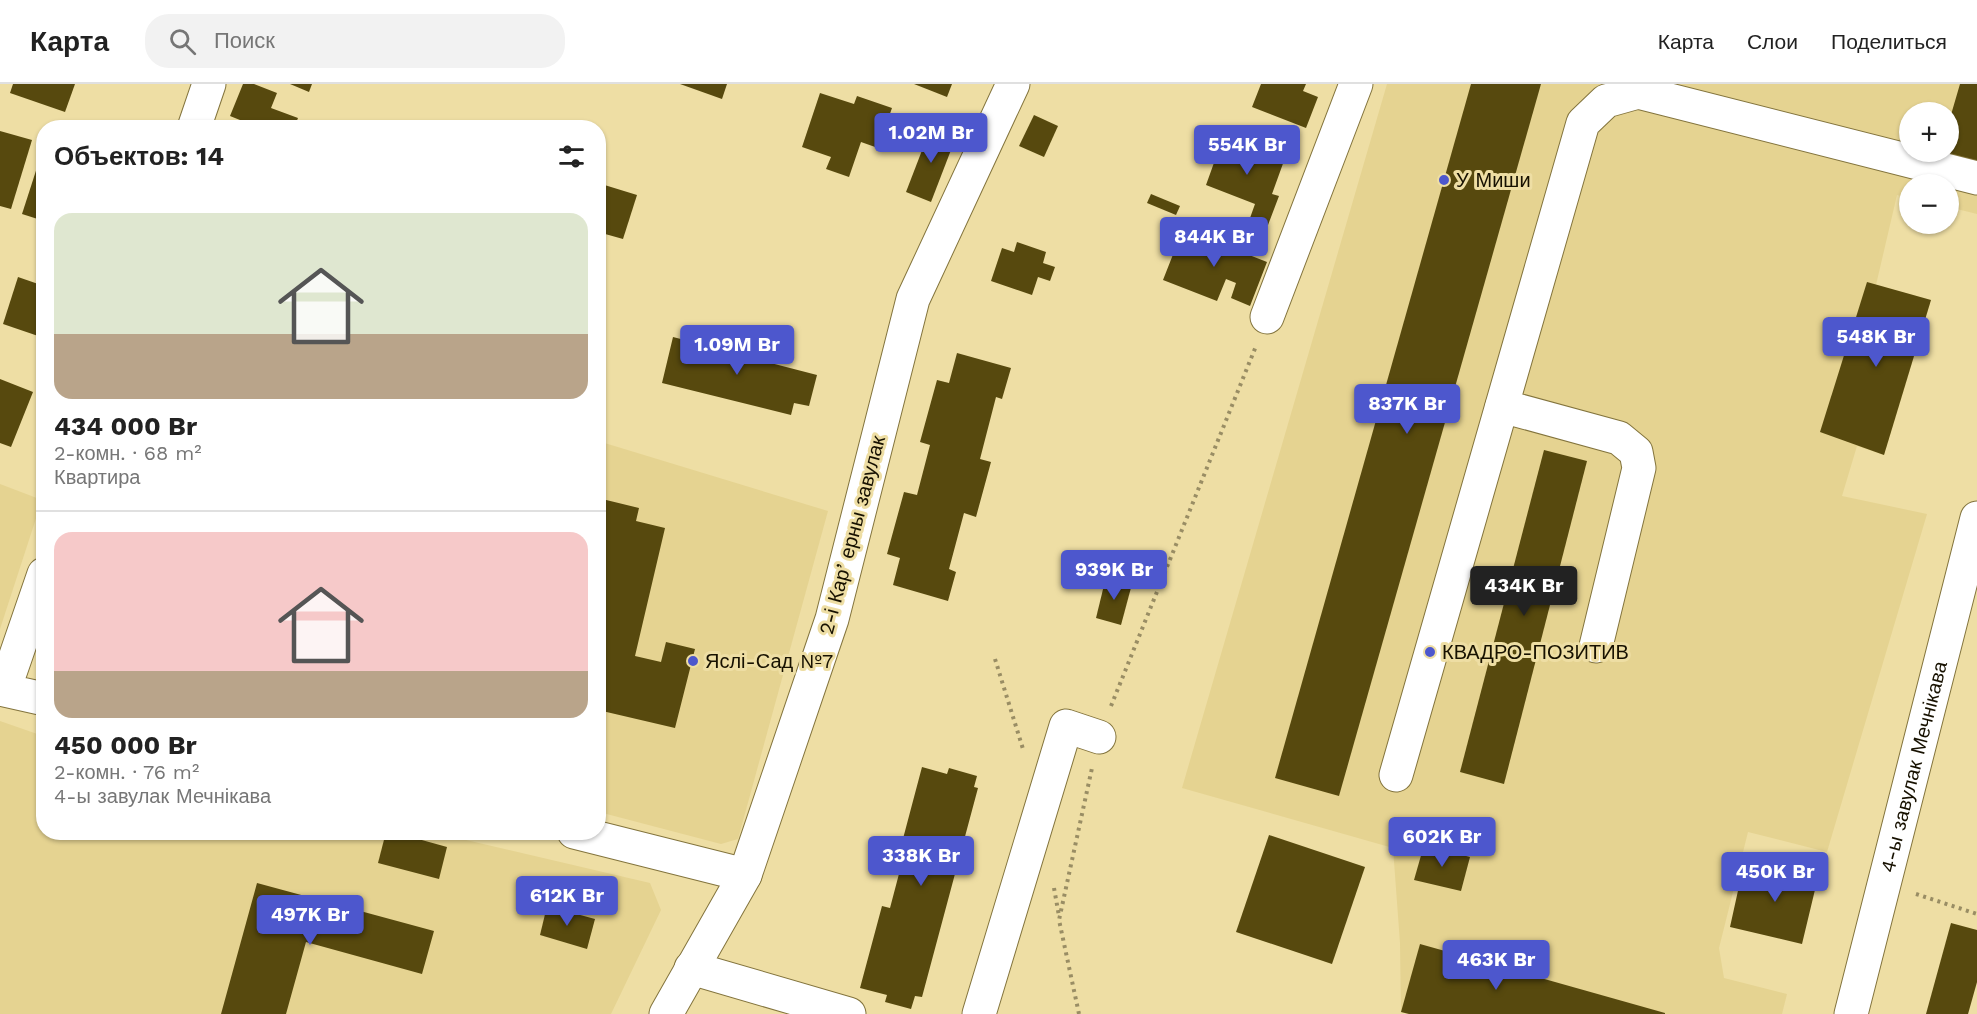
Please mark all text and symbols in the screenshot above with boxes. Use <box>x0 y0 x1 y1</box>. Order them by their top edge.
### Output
search box <box>145 14 565 68</box>
text: Карта <box>30 25 109 58</box>
icon: search <box>166 25 199 58</box>
text: Поиск <box>214 28 275 53</box>
text: Карта <box>1658 29 1714 54</box>
text: Слои <box>1747 29 1798 54</box>
text: Поделиться <box>1831 29 1947 54</box>
map controls <box>1899 102 1959 234</box>
button: + <box>1899 102 1959 162</box>
pin: 1.02M Br <box>869 113 993 164</box>
text: 1.02M Br <box>888 120 974 144</box>
pin: 554K Br <box>1192 125 1302 176</box>
text: 554K Br <box>1208 132 1286 156</box>
icon: filters <box>555 140 588 173</box>
text: Объектов: 14 <box>54 141 224 171</box>
place label: У Миши <box>1456 168 1531 192</box>
marker: У Миши <box>1437 173 1451 187</box>
button: − <box>1899 174 1959 234</box>
pin: 844K Br <box>1159 217 1269 268</box>
text: 844K Br <box>1174 224 1254 248</box>
icon: home <box>267 252 375 360</box>
pin: 548K Br <box>1821 317 1931 368</box>
text: 548K Br <box>1837 324 1915 348</box>
pin: 1.09M Br <box>675 325 799 376</box>
text: 1.09M Br <box>694 332 780 356</box>
pin: 837K Br <box>1352 384 1462 435</box>
text: 837K Br <box>1368 391 1446 415</box>
text: 434 000 Br <box>54 411 197 441</box>
street label: 2-і Карʼерны завулак <box>814 433 890 637</box>
text: 2-комн. · 68 m² <box>54 441 202 465</box>
text: Квартира <box>54 465 140 489</box>
pin: 939K Br <box>1059 550 1169 601</box>
text: 939K Br <box>1075 557 1153 581</box>
pin: 434K Br <box>1469 566 1579 617</box>
icon: home <box>267 571 375 679</box>
text: 434K Br <box>1484 573 1564 597</box>
place label: КВАДРО-ПОЗИТИВ <box>1442 640 1629 664</box>
marker: КВАДРО-ПОЗИТИВ <box>1423 645 1437 659</box>
place label: Яслі-Сад №7 <box>705 649 833 673</box>
marker: Яслі-Сад №7 <box>686 654 700 668</box>
street label: 4-ы завулак Мечнікава <box>1875 658 1952 875</box>
text: 450 000 Br <box>54 730 197 760</box>
text: 2-комн. · 76 m² <box>54 760 199 784</box>
text: 4-ы завулак Мечнікава <box>54 784 271 808</box>
pin: 602K Br <box>1387 817 1497 868</box>
text: 602K Br <box>1403 824 1481 848</box>
pin: 338K Br <box>866 836 976 887</box>
text: 338K Br <box>882 843 960 867</box>
pin: 450K Br <box>1720 852 1830 903</box>
text: 450K Br <box>1735 859 1815 883</box>
pin: 612K Br <box>512 876 622 927</box>
text: 612K Br <box>530 883 604 907</box>
pin: 497K Br <box>255 895 365 946</box>
text: 497K Br <box>271 902 349 926</box>
pin: 463K Br <box>1441 940 1551 991</box>
text: 463K Br <box>1457 947 1535 971</box>

